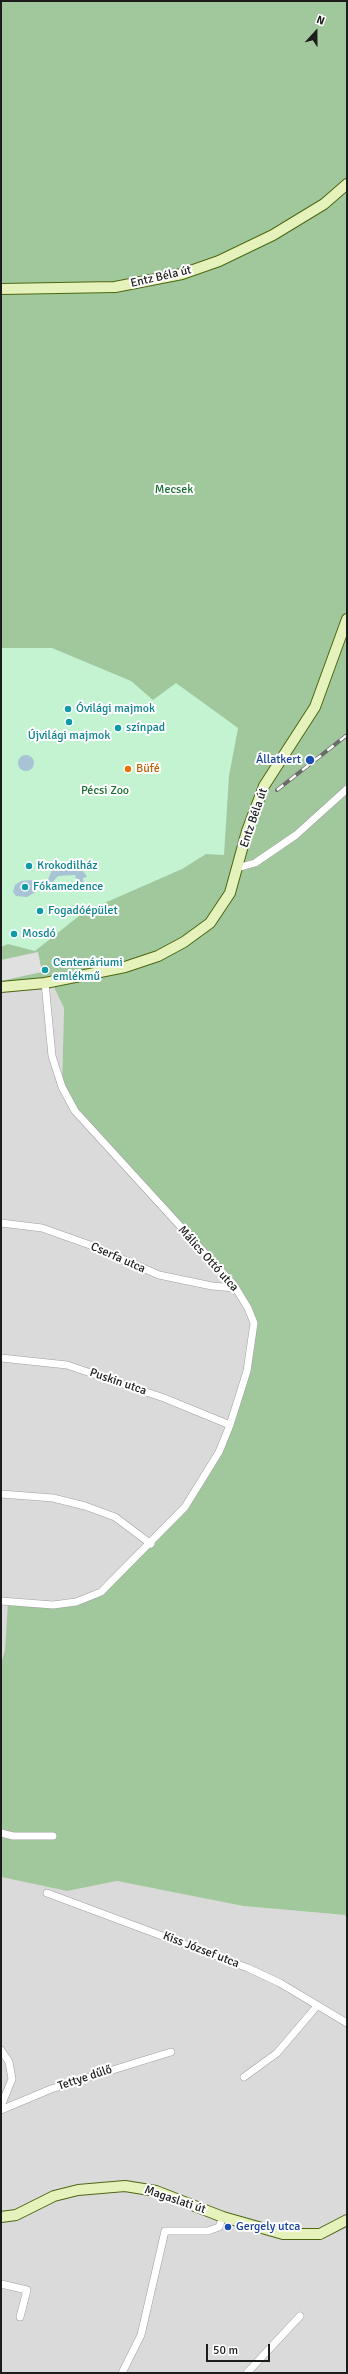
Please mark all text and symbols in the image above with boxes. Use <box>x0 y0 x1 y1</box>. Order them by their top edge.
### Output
north arrow <box>296 12 336 52</box>
text: N <box>315 13 326 28</box>
street label: Entz Béla út <box>129 263 193 291</box>
park label: Mecsek <box>155 483 193 497</box>
place label: Óvilági majmok <box>76 702 155 716</box>
marker: Óvilági majmok <box>63 704 73 714</box>
marker: Újvilági majmok <box>64 717 74 727</box>
place label: színpad <box>126 721 165 735</box>
marker: színpad <box>113 723 123 733</box>
place label: Újvilági majmok <box>28 729 110 743</box>
place label: Állatkert <box>256 753 301 767</box>
marker: Állatkert <box>304 754 316 766</box>
place label: Büfé <box>136 762 160 776</box>
marker: Büfé <box>123 764 133 774</box>
park label: Pécsi Zoo <box>81 784 129 798</box>
street label: Entz Béla út <box>237 786 271 850</box>
place label: Krokodilház <box>37 859 98 873</box>
marker: Krokodilház <box>24 861 34 871</box>
place label: Fókamedence <box>33 880 103 894</box>
marker: Fókamedence <box>20 882 30 892</box>
place label: Fogadóépület <box>48 904 118 918</box>
marker: Fogadóépület <box>35 906 45 916</box>
place label: Mosdó <box>22 927 56 941</box>
marker: Mosdó <box>9 929 19 939</box>
place label: Centenáriumi emlékmű <box>53 956 123 984</box>
marker: Centenáriumi emlékmű <box>40 965 50 975</box>
street label: Málics Ottó utca <box>175 1223 241 1295</box>
street label: Cserfa utca <box>88 1240 148 1276</box>
street label: Puskin utca <box>88 1366 148 1398</box>
street label: Kiss József utca <box>161 1929 241 1971</box>
street label: Tettye dűlő <box>56 2062 114 2094</box>
street label: Magaslati út <box>142 2183 208 2217</box>
place label: Gergely utca <box>236 2220 300 2234</box>
marker: Gergely utca <box>223 2222 233 2232</box>
scale bar <box>208 2336 272 2362</box>
text: 50 m <box>213 2343 238 2358</box>

